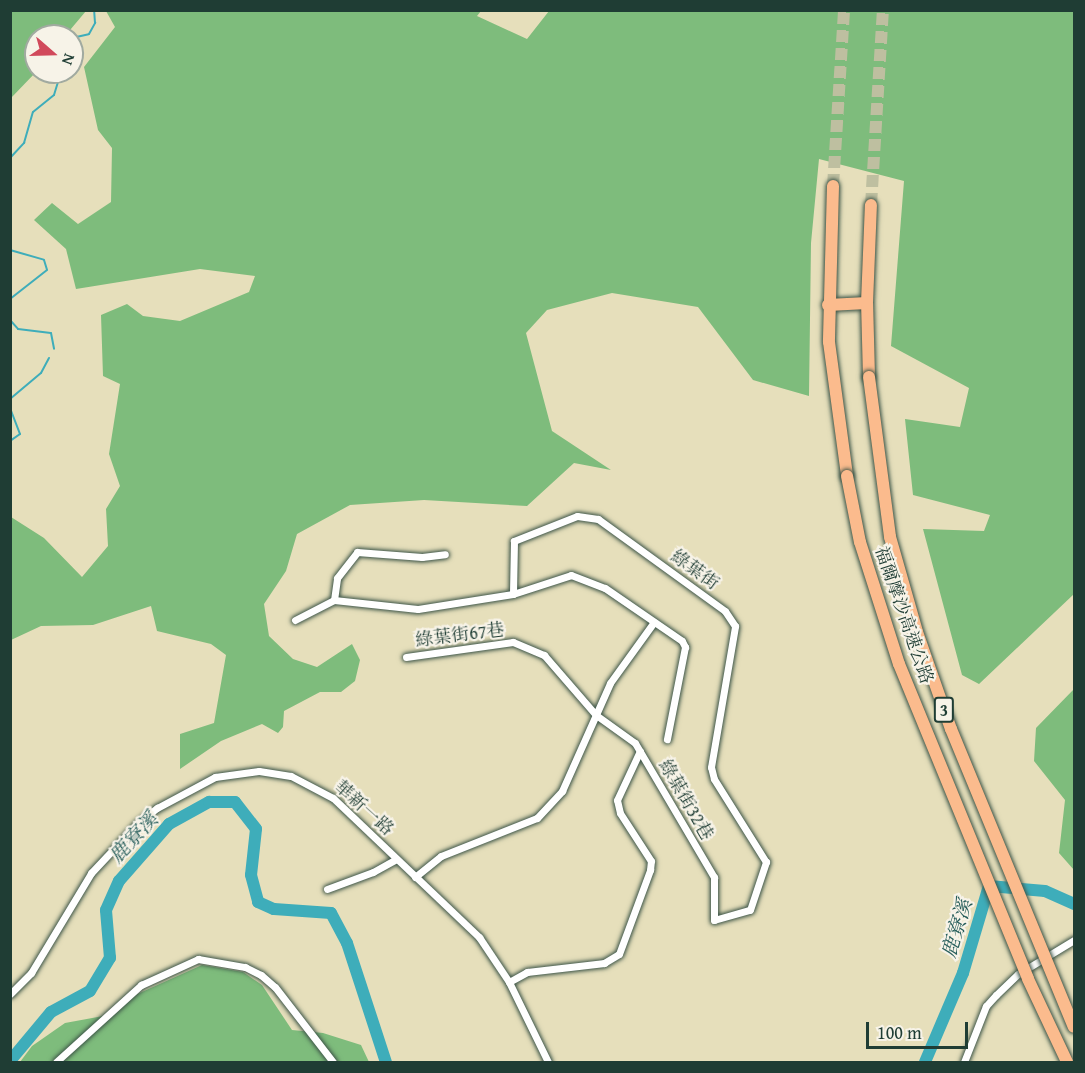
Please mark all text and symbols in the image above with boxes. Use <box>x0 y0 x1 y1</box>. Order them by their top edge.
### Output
north arrow <box>24 24 84 84</box>
text: N <box>56 50 82 69</box>
street label: 福爾摩沙高速公路 <box>870 543 938 687</box>
street label: 綠葉街 <box>667 545 723 595</box>
street label: 綠葉街67巷 <box>414 619 506 651</box>
road number: 3 <box>934 697 954 723</box>
street label: 綠葉街32巷 <box>654 756 718 844</box>
street label: 華新一路 <box>330 776 398 840</box>
water label: 鹿寮溪 <box>104 807 162 867</box>
water label: 鹿寮溪 <box>936 896 976 960</box>
scale bar <box>869 1010 971 1048</box>
text: 100 m <box>877 1019 922 1046</box>

